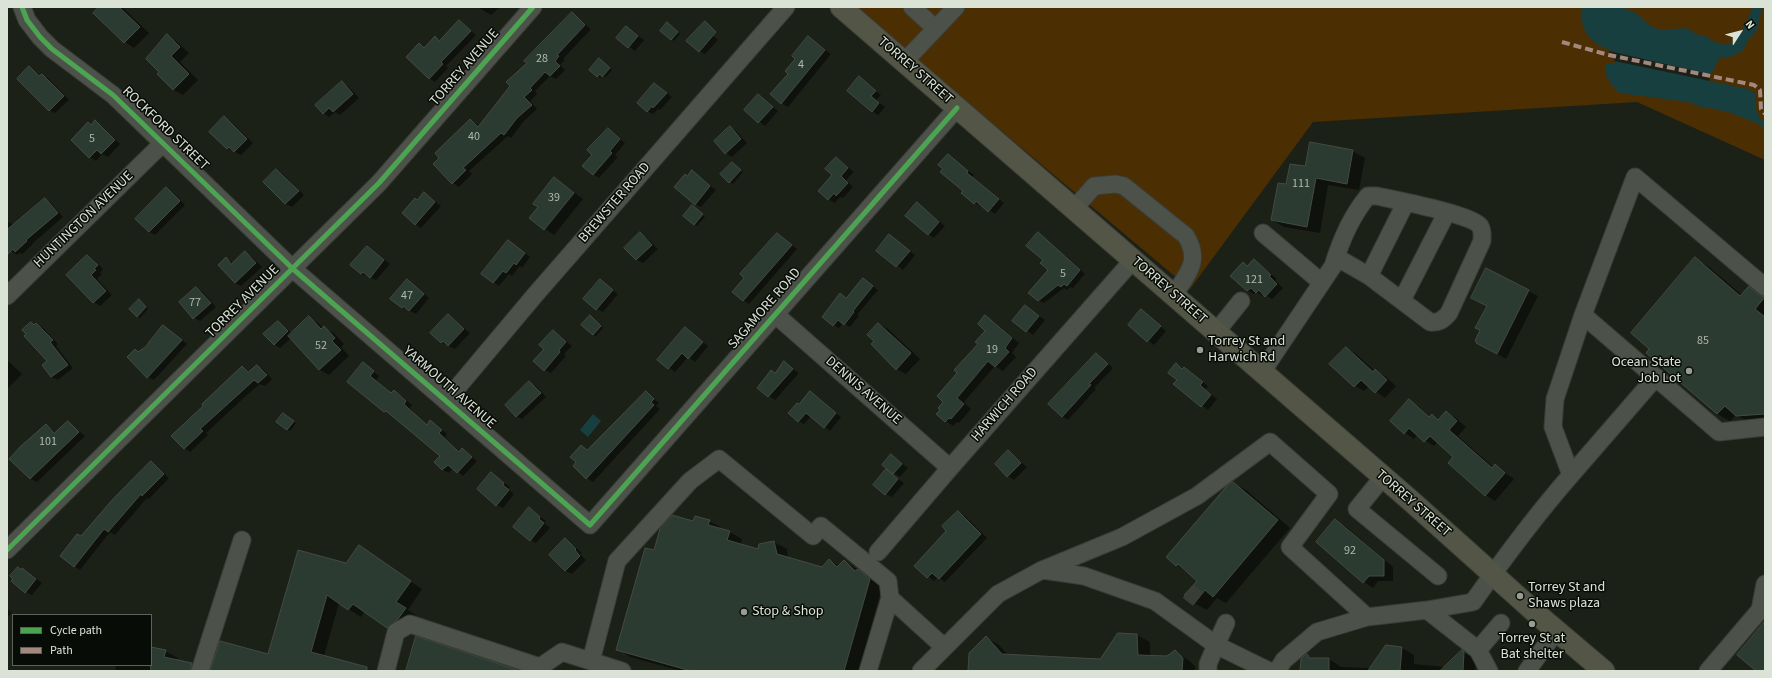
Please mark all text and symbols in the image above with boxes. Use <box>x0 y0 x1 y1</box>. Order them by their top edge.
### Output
north arrow <box>1720 12 1760 52</box>
text: N <box>1742 17 1758 32</box>
street label: TORREY AVENUE <box>427 26 503 110</box>
street label: TORREY STREET <box>874 34 956 108</box>
house number: 28 <box>536 52 548 66</box>
house number: 4 <box>798 58 804 72</box>
street label: ROCKFORD STREET <box>118 83 212 175</box>
house number: 40 <box>468 130 480 144</box>
house number: 5 <box>89 132 95 146</box>
street label: BREWSTER ROAD <box>576 160 654 246</box>
street label: HUNTINGTON AVENUE <box>31 168 137 272</box>
house number: 111 <box>1292 177 1310 191</box>
house number: 39 <box>548 191 560 205</box>
street label: TORREY STREET <box>1128 254 1210 328</box>
street label: TORREY AVENUE <box>203 262 283 342</box>
street label: SAGAMORE ROAD <box>725 265 805 353</box>
house number: 5 <box>1060 267 1066 281</box>
house number: 121 <box>1245 273 1263 287</box>
house number: 47 <box>401 289 413 303</box>
house number: 77 <box>189 296 201 310</box>
place label: Torrey St and Harwich Rd <box>1208 334 1285 366</box>
house number: 85 <box>1697 334 1709 348</box>
house number: 52 <box>315 339 327 353</box>
street label: YARMOUTH AVENUE <box>399 343 499 433</box>
house number: 19 <box>986 343 998 357</box>
marker: Torrey St and Harwich Rd <box>1195 345 1205 355</box>
street label: DENNIS AVENUE <box>821 353 905 429</box>
place label: Ocean State Job Lot <box>1611 355 1681 388</box>
street label: HARWICH ROAD <box>968 364 1042 446</box>
marker: Ocean State Job Lot <box>1684 366 1694 376</box>
house number: 101 <box>39 435 57 449</box>
street label: TORREY STREET <box>1372 467 1454 541</box>
house number: 92 <box>1344 544 1356 558</box>
place label: Torrey St and Shaws plaza <box>1528 580 1605 612</box>
marker: Torrey St and Shaws plaza <box>1515 591 1525 601</box>
place label: Stop & Shop <box>752 604 824 620</box>
marker: Stop & Shop <box>739 607 749 617</box>
legend <box>12 614 152 666</box>
marker: Torrey St at Bat shelter <box>1527 619 1537 629</box>
text: Cycle path <box>50 622 102 639</box>
place label: Torrey St at Bat shelter <box>1499 631 1565 664</box>
text: Path <box>50 642 73 659</box>

